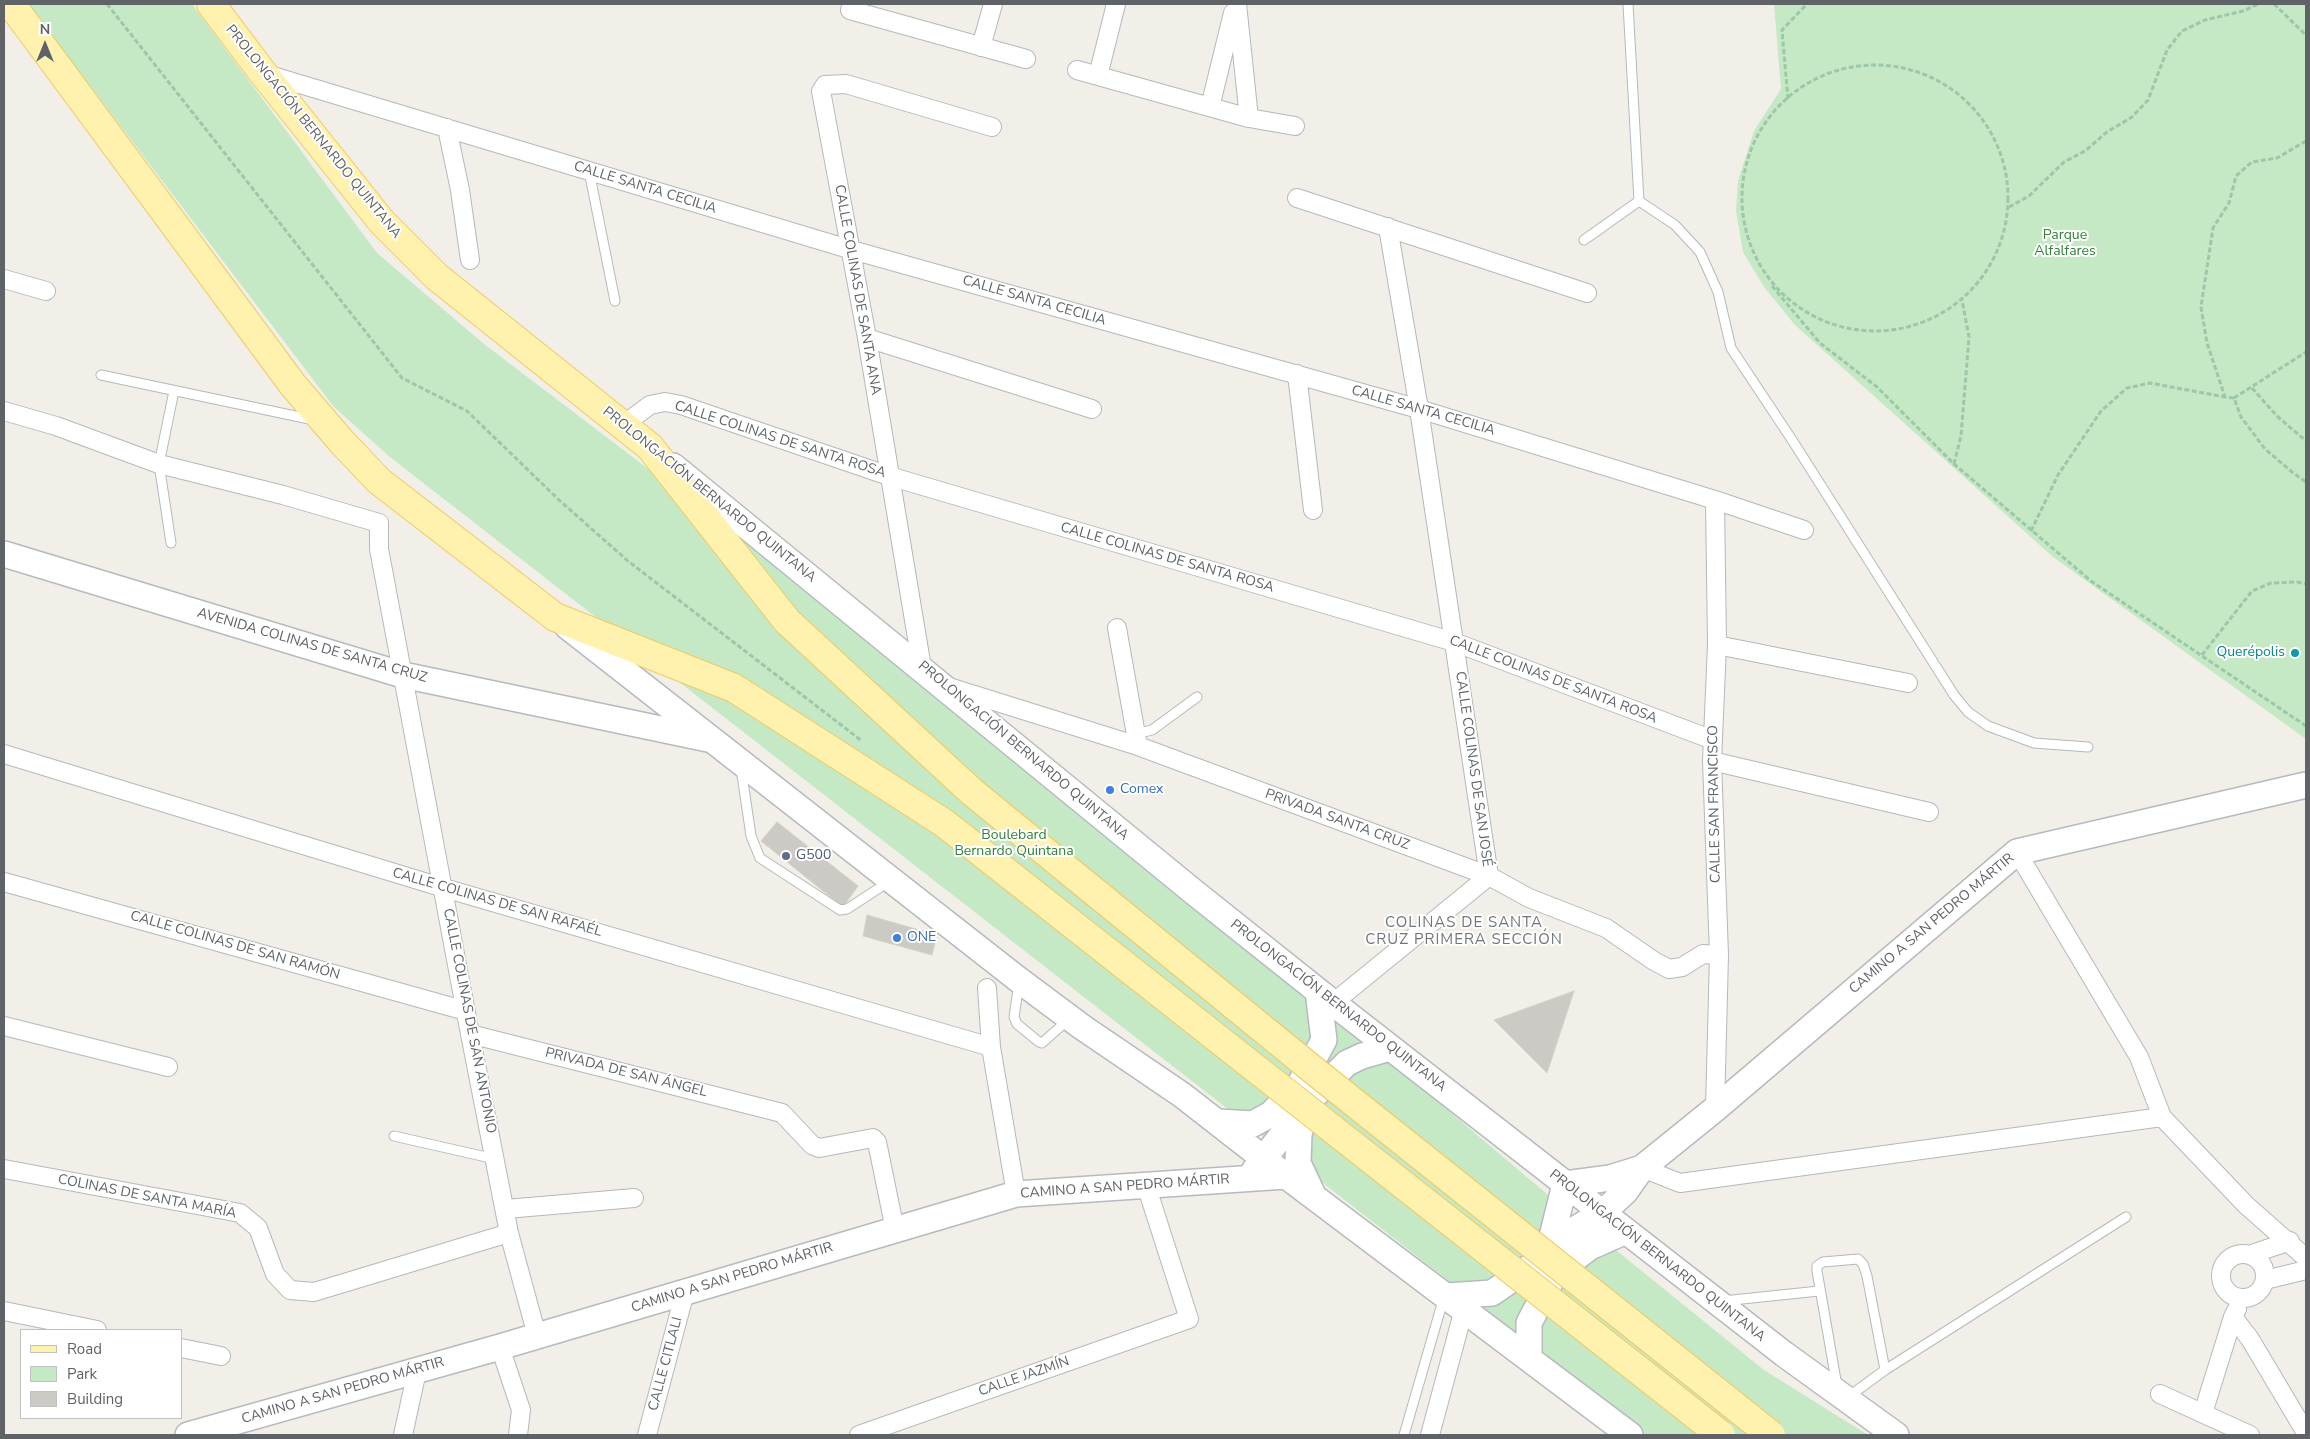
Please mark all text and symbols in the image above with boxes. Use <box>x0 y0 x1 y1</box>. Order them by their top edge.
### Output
north arrow <box>20 20 70 70</box>
text: N <box>40 20 50 39</box>
street label: PROLONGACIÓN BERNARDO QUINTANA <box>222 22 404 242</box>
street label: CALLE SANTA CECILIA <box>571 158 719 218</box>
street label: CALLE COLINAS DE SANTA ANA <box>830 184 884 396</box>
park label: Parque Alfalfares <box>2034 228 2096 260</box>
street label: CALLE SANTA CECILIA <box>960 272 1108 330</box>
street label: CALLE SANTA CECILIA <box>1349 382 1497 440</box>
street label: CALLE COLINAS DE SANTA ROSA <box>672 398 888 482</box>
street label: PROLONGACIÓN BERNARDO QUINTANA <box>599 404 819 586</box>
street label: CALLE COLINAS DE SANTA ROSA <box>1058 519 1276 597</box>
street label: AVENIDA COLINAS DE SANTA CRUZ <box>195 605 429 687</box>
street label: CALLE COLINAS DE SANTA ROSA <box>1447 632 1659 728</box>
place label: Querépolis <box>2217 645 2285 661</box>
marker: Querépolis <box>2289 647 2301 659</box>
street label: PROLONGACIÓN BERNARDO QUINTANA <box>914 658 1132 844</box>
street label: CALLE COLINAS DE SAN JOSÉ <box>1451 670 1495 868</box>
street label: CALLE SAN FRANCISCO <box>1705 725 1725 883</box>
place label: Comex <box>1120 782 1163 798</box>
marker: Comex <box>1104 784 1116 796</box>
street label: PRIVADA SANTA CRUZ <box>1262 786 1412 854</box>
park label: Boulebard Bernardo Quintana <box>954 828 1074 860</box>
place label: G500 <box>796 848 831 864</box>
marker: G500 <box>780 850 792 862</box>
street label: CAMINO A SAN PEDRO MÁRTIR <box>1846 850 2018 998</box>
street label: CALLE COLINAS DE SAN RAFAÉL <box>390 865 604 941</box>
street label: CALLE COLINAS DE SAN ANTONIO <box>439 907 499 1135</box>
street label: CALLE COLINAS DE SAN RAMÓN <box>128 908 342 984</box>
district label: COLINAS DE SANTA CRUZ PRIMERA SECCIÓN <box>1363 914 1565 949</box>
street label: PROLONGACIÓN BERNARDO QUINTANA <box>1227 916 1449 1096</box>
place label: ONE <box>907 930 936 946</box>
marker: ONE <box>891 932 903 944</box>
street label: PRIVADA DE SAN ÁNGEL <box>543 1045 709 1101</box>
street label: PROLONGACIÓN BERNARDO QUINTANA <box>1546 1166 1768 1346</box>
street label: COLINAS DE SANTA MARÍA <box>56 1171 238 1223</box>
street label: CAMINO A SAN PEDRO MÁRTIR <box>1020 1171 1230 1203</box>
street label: CAMINO A SAN PEDRO MÁRTIR <box>629 1239 835 1317</box>
street label: CALLE CITLALI <box>645 1315 687 1413</box>
legend <box>20 1329 182 1419</box>
text: Road <box>67 1339 102 1359</box>
street label: CAMINO A SAN PEDRO MÁRTIR <box>240 1354 446 1428</box>
street label: CALLE JAZMÍN <box>976 1354 1072 1400</box>
text: Park <box>67 1364 97 1384</box>
text: Building <box>67 1389 123 1409</box>

